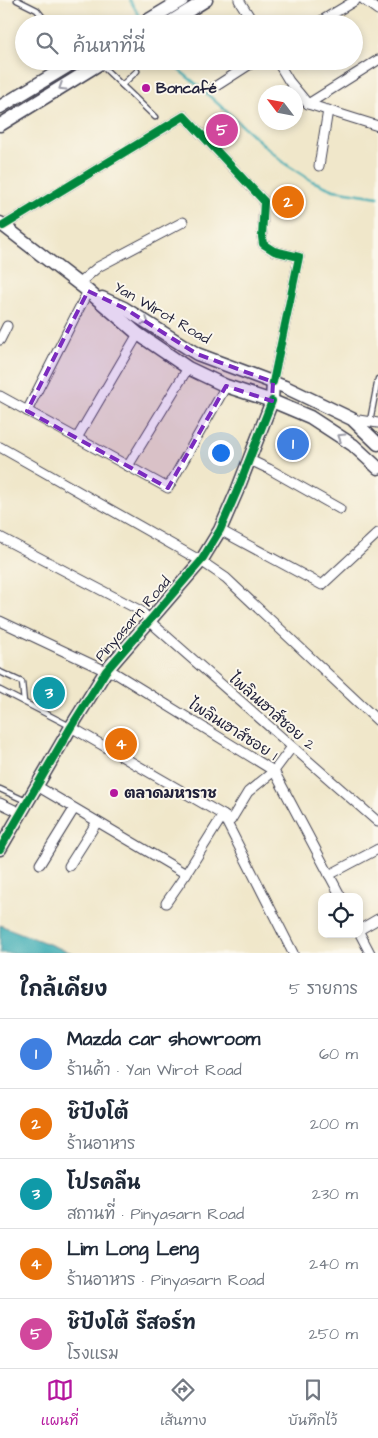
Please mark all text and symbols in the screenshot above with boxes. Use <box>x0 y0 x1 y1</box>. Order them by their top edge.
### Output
search box <box>15 15 363 70</box>
icon: search <box>33 29 61 57</box>
text: ค้นหาที่นี่ <box>73 33 145 60</box>
place label: Boncafé <box>156 78 217 99</box>
one-way arrow <box>58 80 67 90</box>
marker: Boncafé <box>140 82 152 94</box>
north arrow <box>258 85 303 130</box>
pin: 5 <box>206 111 238 149</box>
pin: 2 <box>272 183 304 221</box>
street label: Yan Wirot Road <box>110 277 215 349</box>
one-way arrow <box>141 316 150 325</box>
pin: 1 <box>277 425 309 463</box>
one-way arrow <box>337 433 346 443</box>
your location <box>208 440 234 466</box>
street label: Pinyasarn Road <box>90 572 177 667</box>
street label: ไพลินเฮาส์ซอย 2 <box>224 668 320 756</box>
pin: 3 <box>33 674 65 712</box>
street label: ไพลินเฮาส์ซอย 1 <box>184 694 282 766</box>
pin: 4 <box>105 725 137 763</box>
place label: ตลาดมหาราช <box>124 783 217 804</box>
marker: ตลาดมหาราช <box>108 787 120 799</box>
map controls <box>318 893 363 938</box>
button: locate <box>318 893 363 938</box>
text: ใกล้เคียง <box>20 975 107 1004</box>
text: 5 รายการ <box>289 978 358 1000</box>
text: Mazda car showroom <box>67 1026 260 1053</box>
text: 1 <box>35 1043 37 1065</box>
text: 60 m <box>319 1043 358 1065</box>
text: ร้านค้า · Yan Wirot Road <box>67 1059 242 1081</box>
text: ชิปังโต้ <box>67 1100 129 1127</box>
text: 2 <box>31 1113 41 1135</box>
text: 200 m <box>310 1113 358 1135</box>
text: ร้านอาหาร <box>67 1133 136 1155</box>
text: โปรคลีน <box>67 1170 140 1197</box>
text: 3 <box>32 1183 40 1205</box>
text: 230 m <box>312 1183 358 1205</box>
text: สถานที่ · Pinyasarn Road <box>67 1203 244 1225</box>
text: Lim Long Leng <box>67 1236 199 1263</box>
text: 4 <box>31 1253 41 1275</box>
text: 240 m <box>309 1253 358 1275</box>
text: ร้านอาหาร · Pinyasarn Road <box>67 1269 264 1291</box>
text: ชิปังโต้ รีสอร์ท <box>67 1310 196 1337</box>
text: 5 <box>30 1323 42 1345</box>
text: 250 m <box>309 1323 358 1345</box>
text: โรงแรม <box>67 1343 119 1365</box>
tab: แผนที่ <box>41 1376 79 1431</box>
tab: เส้นทาง <box>160 1376 206 1431</box>
tab: บันทึกไว้ <box>288 1376 337 1431</box>

